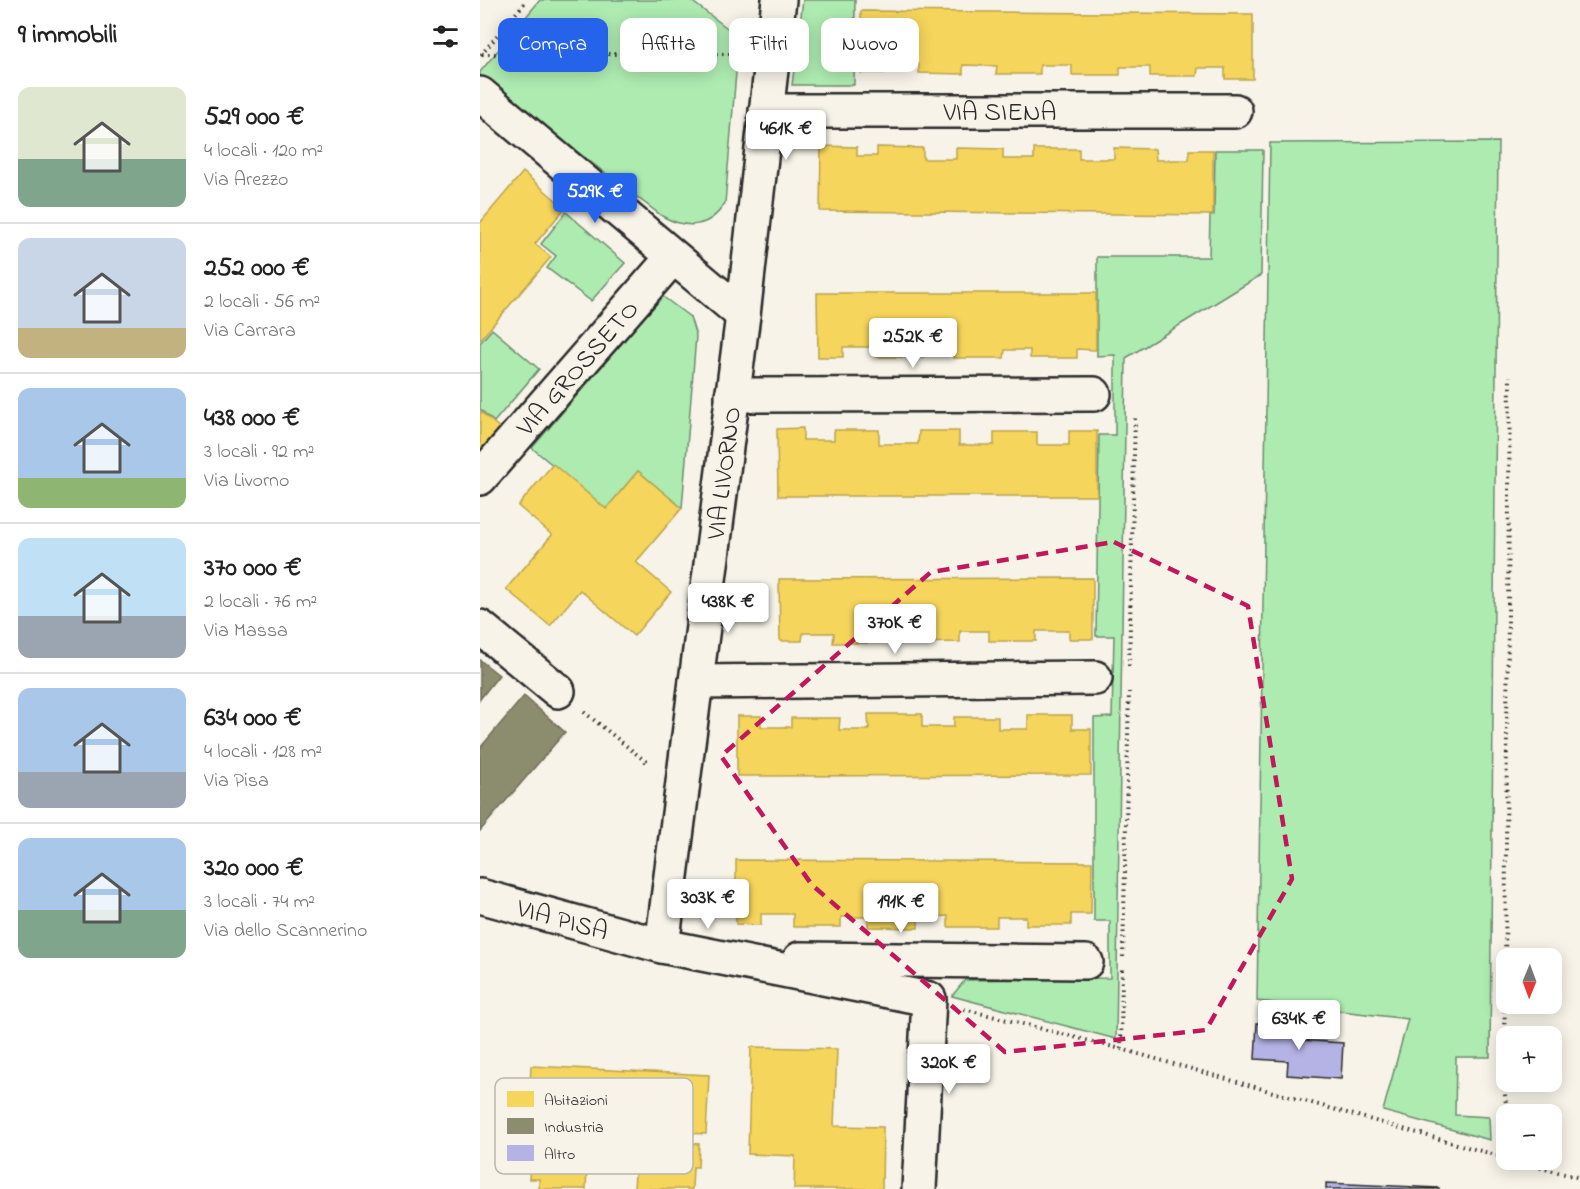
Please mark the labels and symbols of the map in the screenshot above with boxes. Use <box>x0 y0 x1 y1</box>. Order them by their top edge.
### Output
street label: VIA SIENA <box>942 95 1057 133</box>
pin: 461K € <box>737 110 835 161</box>
pin: 529K € <box>546 173 644 224</box>
street label: VIA GROSSETO <box>508 293 649 447</box>
pin: 252K € <box>864 318 962 369</box>
street label: VIA LIVORNO <box>698 405 753 543</box>
pin: 438K € <box>679 583 777 634</box>
pin: 370K € <box>846 604 944 655</box>
pin: 303K € <box>659 879 757 930</box>
pin: 191K € <box>852 883 950 934</box>
street label: VIA PISA <box>511 891 612 952</box>
north arrow <box>1496 948 1562 1014</box>
pin: 634K € <box>1250 1000 1348 1051</box>
pin: 320K € <box>900 1044 998 1095</box>
legend <box>495 1078 693 1174</box>
text: Abitazioni <box>544 1089 608 1113</box>
text: Industria <box>544 1116 604 1140</box>
text: Altro <box>544 1143 575 1167</box>

